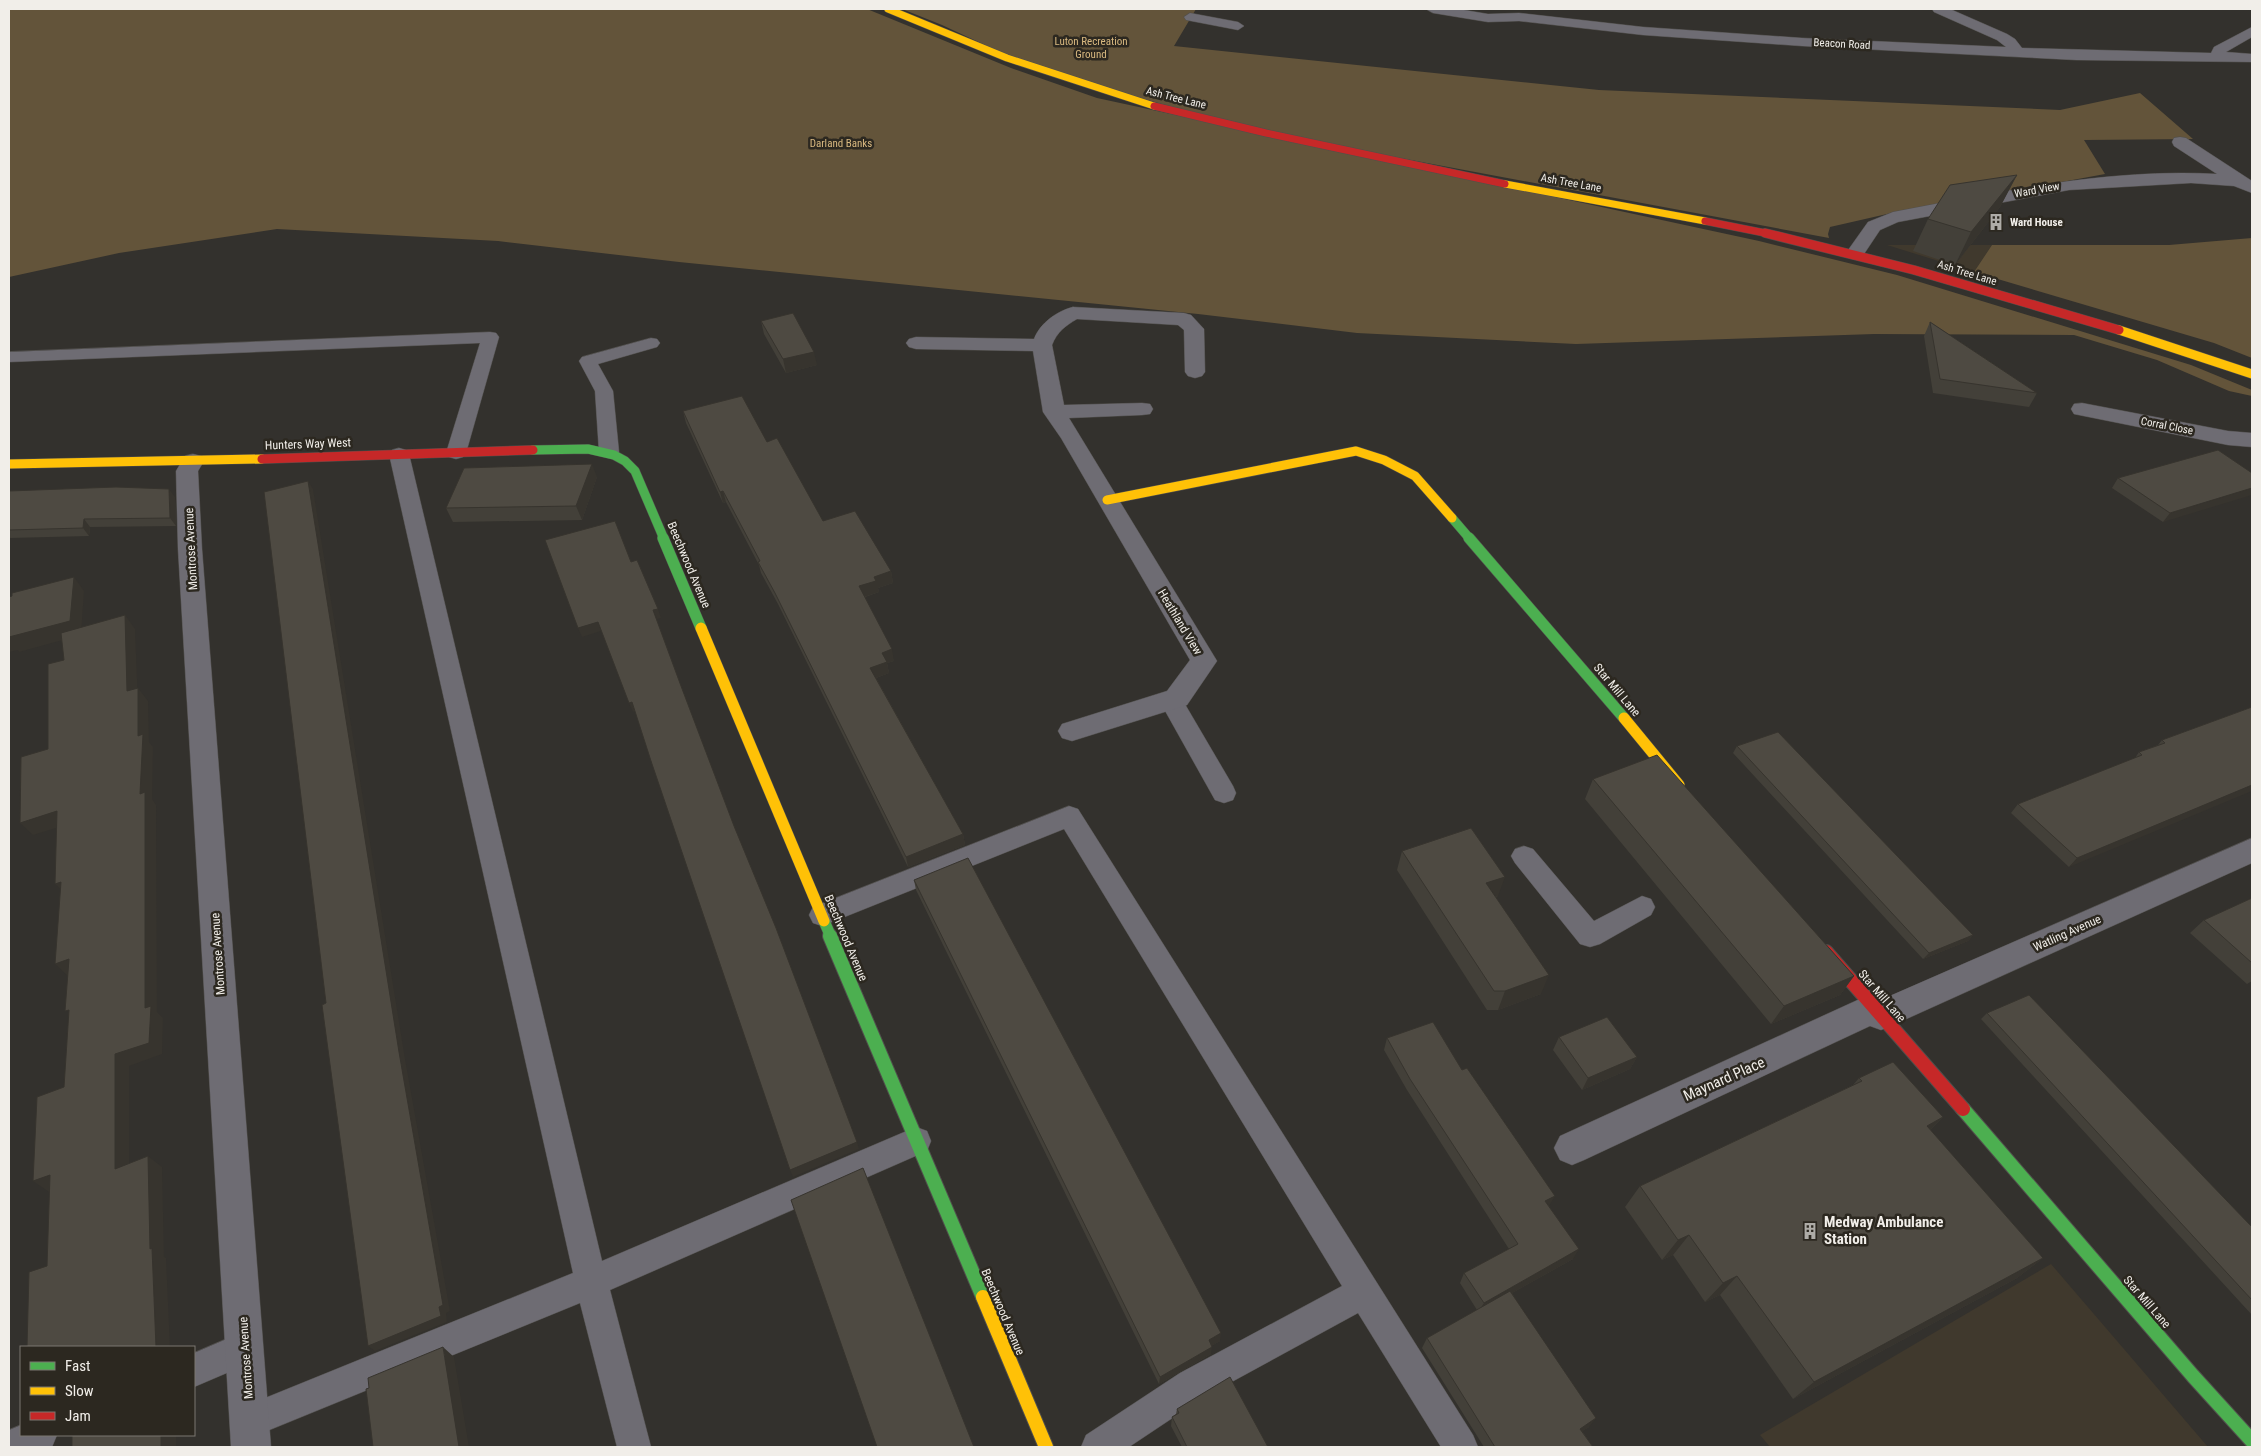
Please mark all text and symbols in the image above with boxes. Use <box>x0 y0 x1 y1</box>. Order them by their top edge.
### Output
park label: Luton Recreation Ground <box>1054 35 1128 61</box>
street label: Beacon Road <box>1813 36 1871 52</box>
street label: Ash Tree Lane <box>1145 84 1207 112</box>
park label: Darland Banks <box>810 137 872 150</box>
street label: Ash Tree Lane <box>1540 171 1602 195</box>
street label: Ward View <box>2013 180 2061 200</box>
building icon: Ward House <box>1986 212 2006 232</box>
place label: Ward House <box>2010 216 2063 229</box>
street label: Ash Tree Lane <box>1936 258 1998 288</box>
street label: Corral Close <box>2140 415 2194 437</box>
street label: Hunters Way West <box>265 435 352 452</box>
street label: Montrose Avenue <box>182 507 200 591</box>
street label: Beechwood Avenue <box>665 520 714 611</box>
street label: Heathland View <box>1155 587 1205 658</box>
street label: Star Mill Lane <box>1591 661 1643 720</box>
street label: Beechwood Avenue <box>822 893 871 984</box>
street label: Montrose Avenue <box>208 912 228 996</box>
street label: Watling Avenue <box>2031 912 2103 954</box>
street label: Star Mill Lane <box>1855 967 1909 1025</box>
street label: Maynard Place <box>1680 1053 1768 1105</box>
place label: Medway Ambulance Station <box>1824 1213 1943 1248</box>
building icon: Medway Ambulance Station <box>1800 1221 1820 1241</box>
street label: Beechwood Avenue <box>979 1267 1028 1358</box>
street label: Star Mill Lane <box>2120 1273 2174 1331</box>
street label: Montrose Avenue <box>236 1316 256 1400</box>
legend <box>20 1346 195 1436</box>
text: Fast <box>65 1357 90 1375</box>
text: Slow <box>65 1382 94 1400</box>
text: Jam <box>65 1407 91 1425</box>

